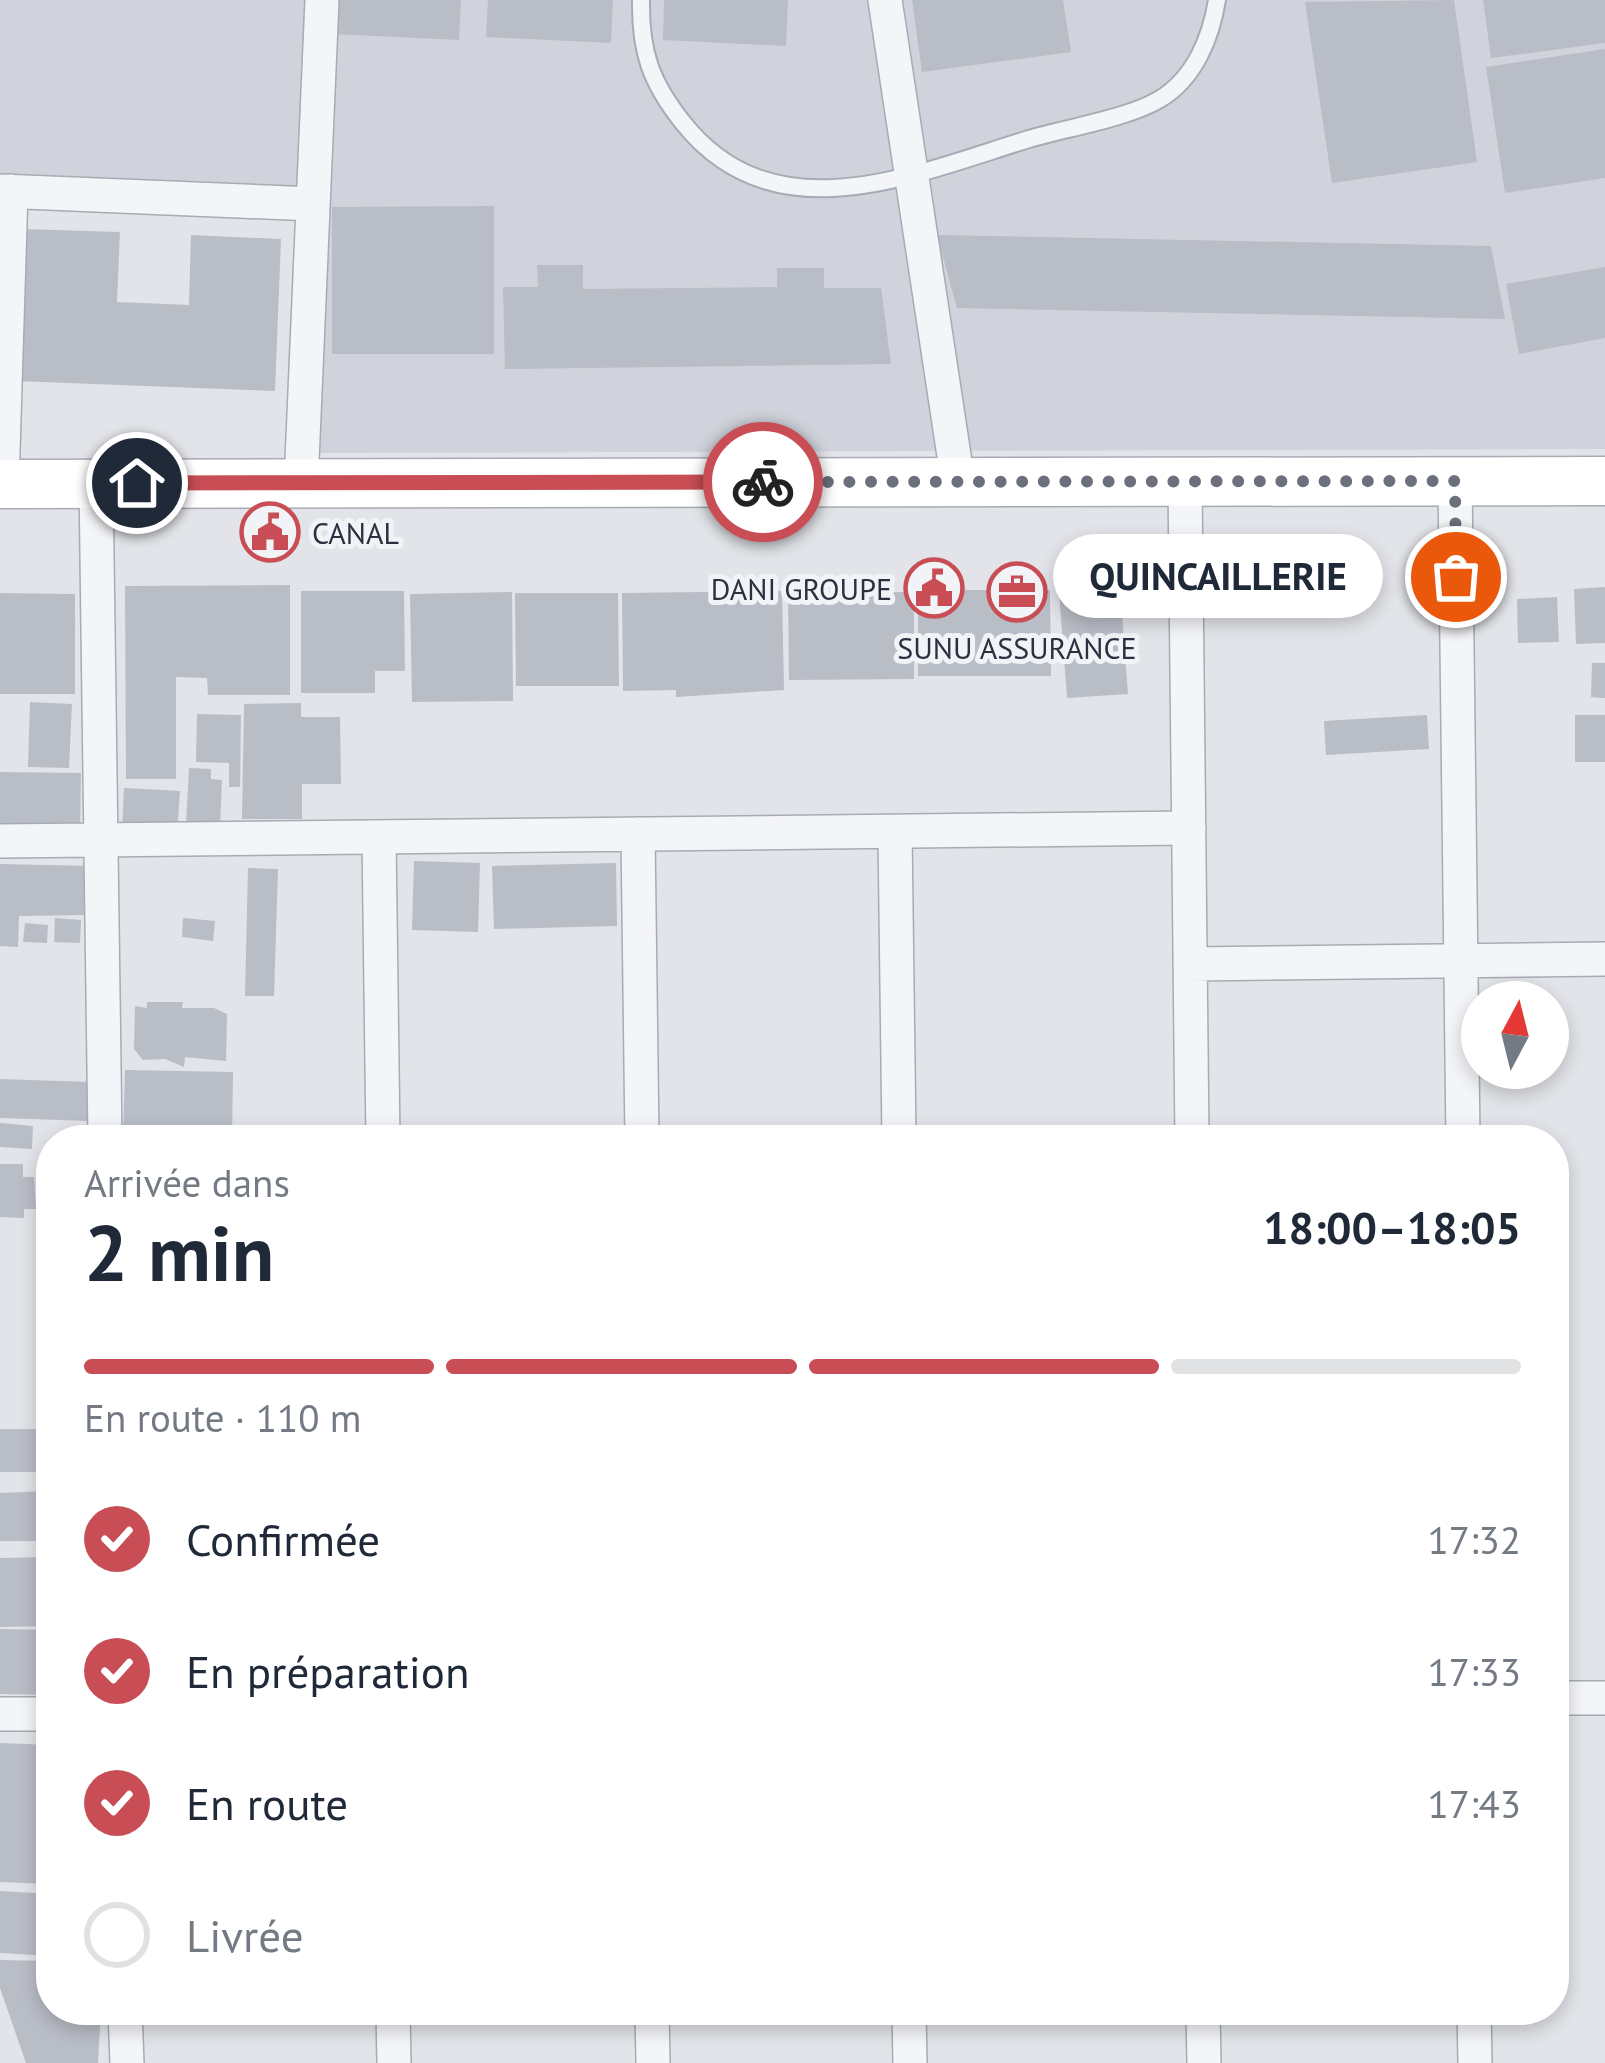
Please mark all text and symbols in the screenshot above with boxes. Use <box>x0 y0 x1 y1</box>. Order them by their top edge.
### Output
courier <box>703 422 823 542</box>
pin <box>86 432 188 534</box>
icon: bike <box>730 449 796 515</box>
icon: home <box>104 450 170 516</box>
public building icon: CANAL <box>239 501 301 563</box>
place label: CANAL <box>312 513 399 552</box>
pin <box>1405 526 1507 628</box>
callout: QUINCAILLERIE <box>1054 535 1384 619</box>
icon: bag <box>1423 544 1489 610</box>
text: QUINCAILLERIE <box>1089 550 1347 601</box>
public building icon: DANI GROUPE <box>903 557 965 619</box>
office icon: SUNU ASSURANCE <box>986 561 1048 623</box>
place label: DANI GROUPE <box>711 569 892 608</box>
place label: SUNU ASSURANCE <box>897 628 1137 667</box>
north arrow <box>1461 981 1569 1089</box>
map controls <box>1461 981 1569 1089</box>
text: Arrivée dans <box>84 1157 290 1208</box>
text: 18:00–18:05 <box>1263 1198 1521 1256</box>
text: 2 min <box>84 1202 274 1303</box>
text: En route · 110 m <box>84 1392 362 1443</box>
icon: check <box>84 1506 150 1572</box>
text: Confirmée <box>186 1510 380 1568</box>
text: 17:32 <box>1427 1514 1521 1565</box>
icon: check <box>84 1638 150 1704</box>
text: En préparation <box>186 1642 470 1700</box>
text: 17:33 <box>1427 1646 1521 1697</box>
icon: check <box>84 1770 150 1836</box>
text: En route <box>186 1774 348 1832</box>
text: 17:43 <box>1427 1778 1521 1829</box>
text: Livrée <box>186 1906 304 1964</box>

